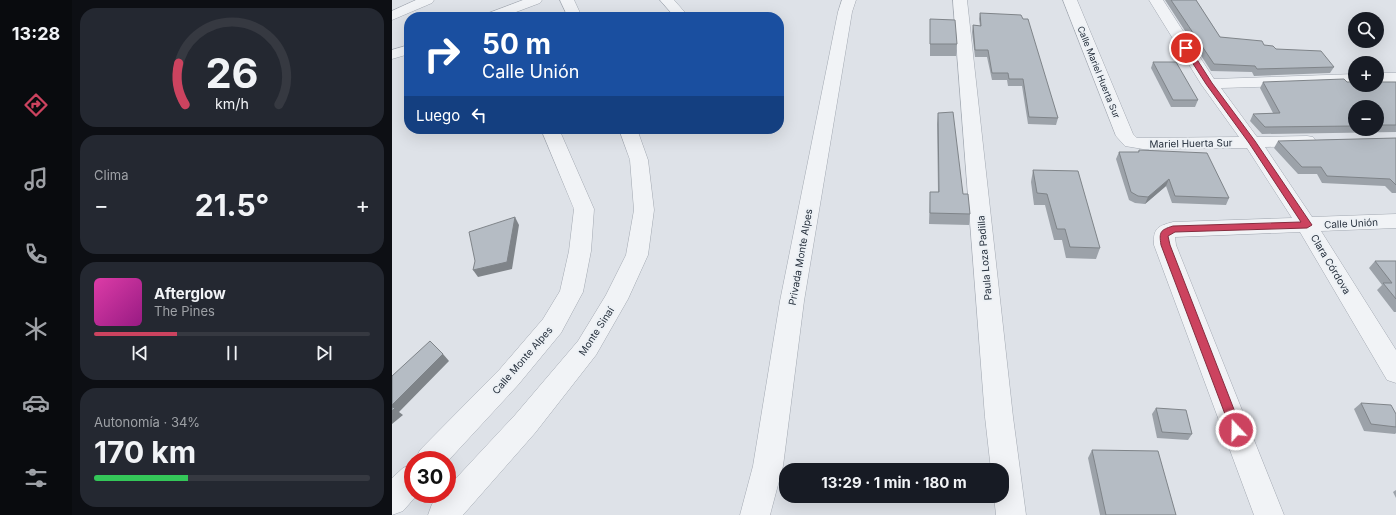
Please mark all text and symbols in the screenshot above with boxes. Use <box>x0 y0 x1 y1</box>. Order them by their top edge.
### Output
map controls <box>1348 12 1384 136</box>
button: search <box>1348 12 1384 48</box>
text: 13:28 <box>12 23 60 44</box>
street label: Calle Mariel Huerta Sur <box>1075 24 1123 120</box>
text: 50 m <box>482 27 551 61</box>
icon: right <box>416 28 468 80</box>
pin <box>1169 31 1203 65</box>
icon: arrive <box>1175 37 1197 59</box>
text: 26 <box>205 48 259 98</box>
button: + <box>1348 56 1384 92</box>
text: Calle Unión <box>482 61 579 82</box>
icon: directions <box>22 91 50 119</box>
text: km/h <box>215 95 249 112</box>
button: − <box>1348 100 1384 136</box>
icon: left <box>468 104 490 126</box>
text: Luego <box>416 106 460 125</box>
street label: Mariel Huerta Sur <box>1149 136 1233 150</box>
icon: music <box>22 165 50 193</box>
text: Clima <box>94 167 128 183</box>
text: 21.5° <box>195 187 269 223</box>
text: − <box>94 192 109 218</box>
text: + <box>355 192 370 218</box>
street label: Privada Monte Alpes <box>786 208 814 306</box>
street label: Paula Loza Padilla <box>974 215 994 301</box>
street label: Calle Unión <box>1324 216 1378 230</box>
street label: Clara Córdova <box>1308 232 1354 296</box>
icon: phone <box>22 240 50 268</box>
text: Afterglow <box>154 284 226 303</box>
text: The Pines <box>154 303 215 319</box>
street label: Monte Sinaí <box>576 304 616 358</box>
icon: climate <box>22 315 50 343</box>
street label: Calle Monte Alpes <box>489 324 555 396</box>
icon: previous <box>129 342 151 364</box>
icon: pause <box>221 342 243 364</box>
icon: next <box>313 342 335 364</box>
icon: car <box>22 389 50 417</box>
position arrow <box>1215 409 1257 451</box>
text: Autonomía · 34% <box>94 414 200 430</box>
text: 170 km <box>94 434 196 470</box>
speed limit sign: 30 <box>404 451 456 503</box>
icon: filters <box>22 464 50 492</box>
text: 13:29 · 1 min · 180 m <box>821 473 967 492</box>

